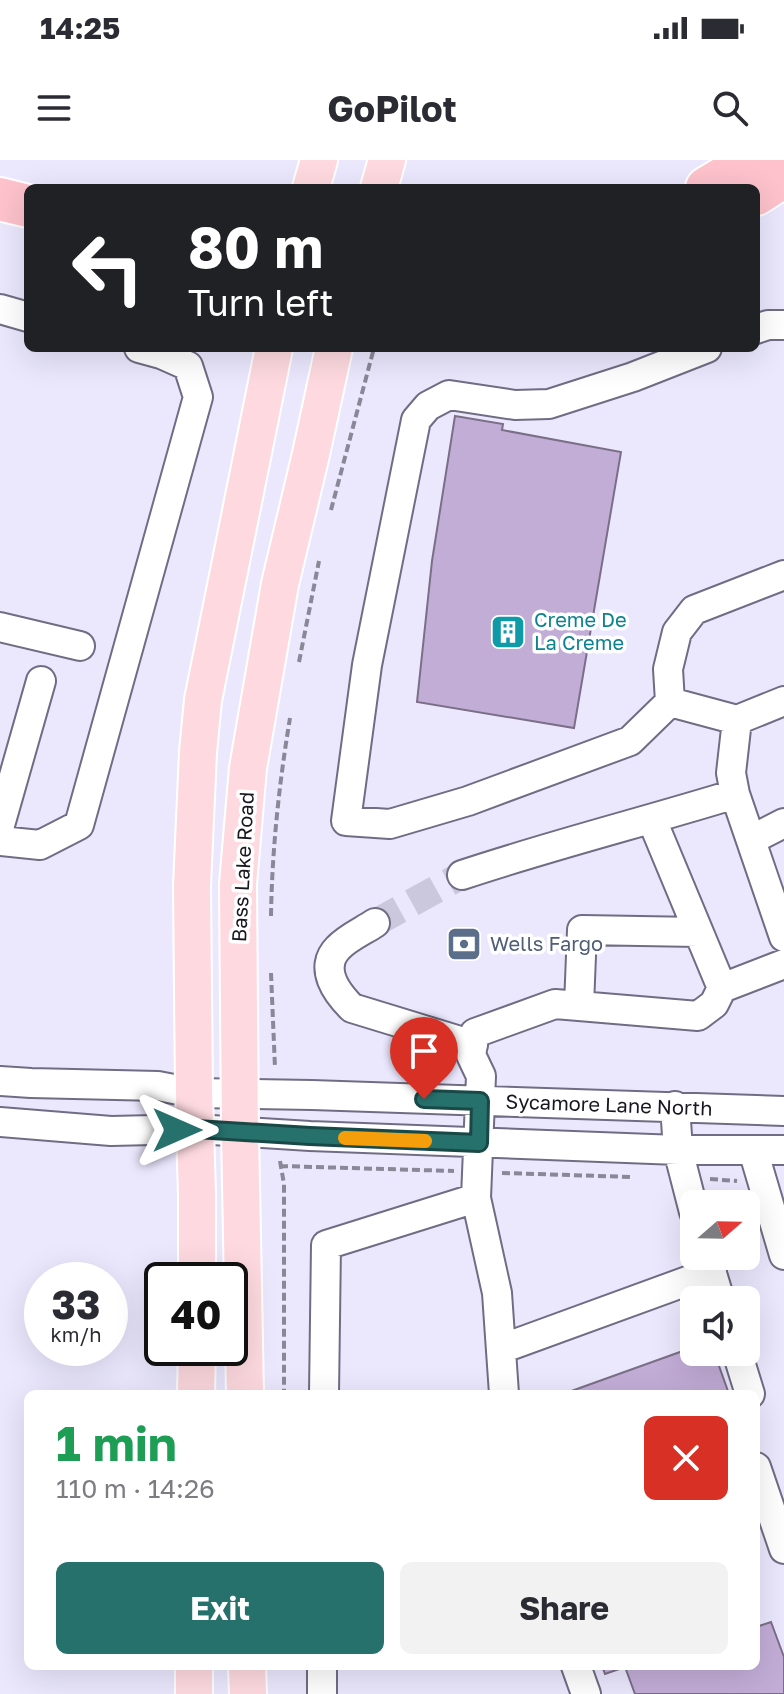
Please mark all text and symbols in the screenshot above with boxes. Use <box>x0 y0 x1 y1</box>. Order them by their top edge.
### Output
text: 14:25 <box>40 10 120 46</box>
icon: menu <box>32 86 76 130</box>
icon: search <box>708 86 752 130</box>
text: GoPilot <box>327 87 457 130</box>
text: 80 m <box>188 213 323 280</box>
icon: left <box>56 216 160 320</box>
text: Turn left <box>188 281 334 324</box>
place label: Creme De La Creme <box>534 607 627 654</box>
building icon: Creme De La Creme <box>489 613 527 651</box>
street label: Bass Lake Road <box>226 791 258 943</box>
bank icon: Wells Fargo <box>445 925 483 963</box>
place label: Wells Fargo <box>490 931 603 955</box>
pin <box>390 1017 458 1099</box>
icon: arrive <box>402 1029 446 1073</box>
position arrow <box>135 1088 219 1172</box>
street label: Sycamore Lane North <box>505 1088 713 1120</box>
north arrow <box>680 1190 760 1270</box>
map controls <box>680 1190 760 1366</box>
speed limit sign: 40 <box>144 1262 248 1366</box>
text: 33 <box>52 1280 100 1328</box>
button: sound <box>680 1286 760 1366</box>
text: km/h <box>51 1322 101 1346</box>
text: 1 min <box>56 1414 177 1472</box>
button: close <box>644 1416 728 1500</box>
text: 110 m · 14:26 <box>56 1473 215 1504</box>
button: Exit <box>56 1562 384 1654</box>
button: Share <box>400 1562 728 1654</box>

